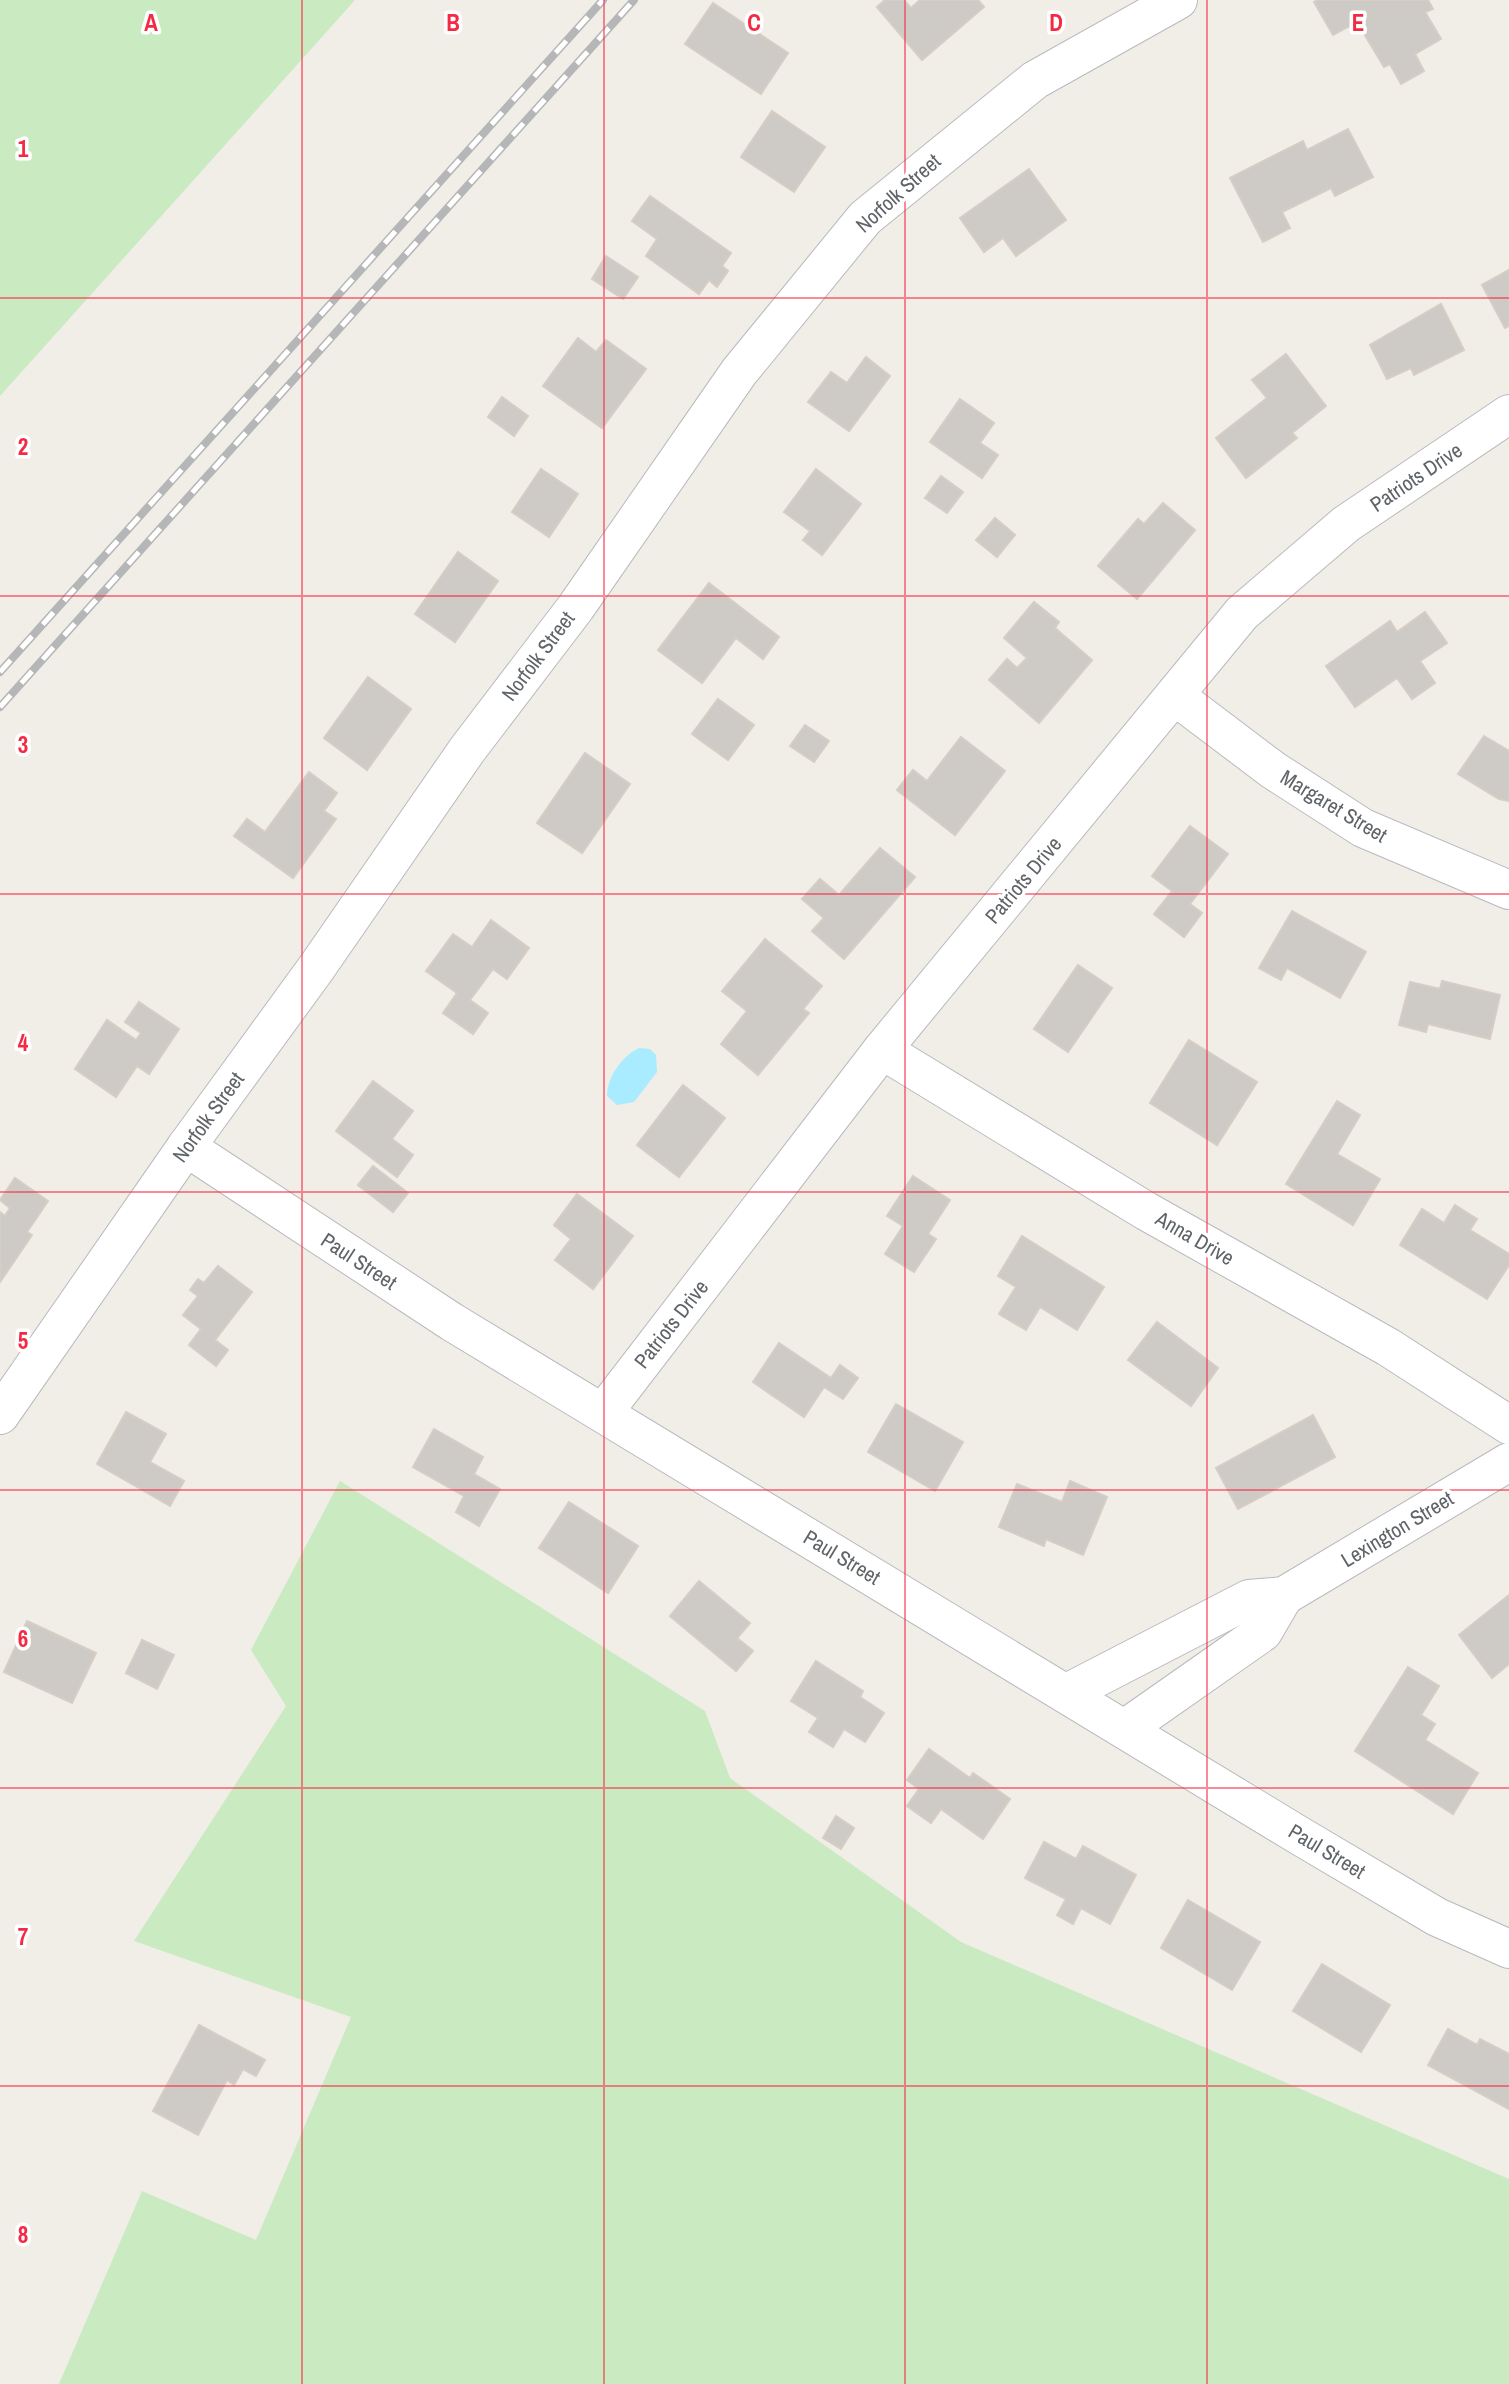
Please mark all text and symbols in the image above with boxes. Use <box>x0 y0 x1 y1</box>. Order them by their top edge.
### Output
text: A <box>144 7 158 38</box>
text: B <box>446 7 460 38</box>
text: C <box>747 7 761 38</box>
text: D <box>1049 7 1063 38</box>
text: E <box>1352 7 1364 38</box>
text: 1 <box>18 133 29 164</box>
street label: Norfolk Street <box>849 147 947 239</box>
text: 2 <box>18 431 28 462</box>
street label: Patriots Drive <box>1364 436 1468 518</box>
street label: Norfolk Street <box>495 605 581 707</box>
text: 3 <box>18 729 28 760</box>
street label: Margaret Street <box>1275 763 1393 849</box>
street label: Patriots Drive <box>978 830 1068 930</box>
text: 4 <box>18 1027 29 1058</box>
street label: Norfolk Street <box>165 1066 251 1168</box>
street label: Anna Drive <box>1150 1203 1240 1272</box>
street label: Paul Street <box>315 1226 403 1296</box>
street label: Patriots Drive <box>627 1274 715 1374</box>
text: 5 <box>18 1325 28 1356</box>
street label: Lexington Street <box>1335 1484 1459 1574</box>
street label: Paul Street <box>798 1523 886 1591</box>
text: 6 <box>18 1623 28 1654</box>
street label: Paul Street <box>1283 1817 1371 1885</box>
text: 7 <box>18 1921 28 1952</box>
text: 8 <box>18 2219 28 2250</box>

